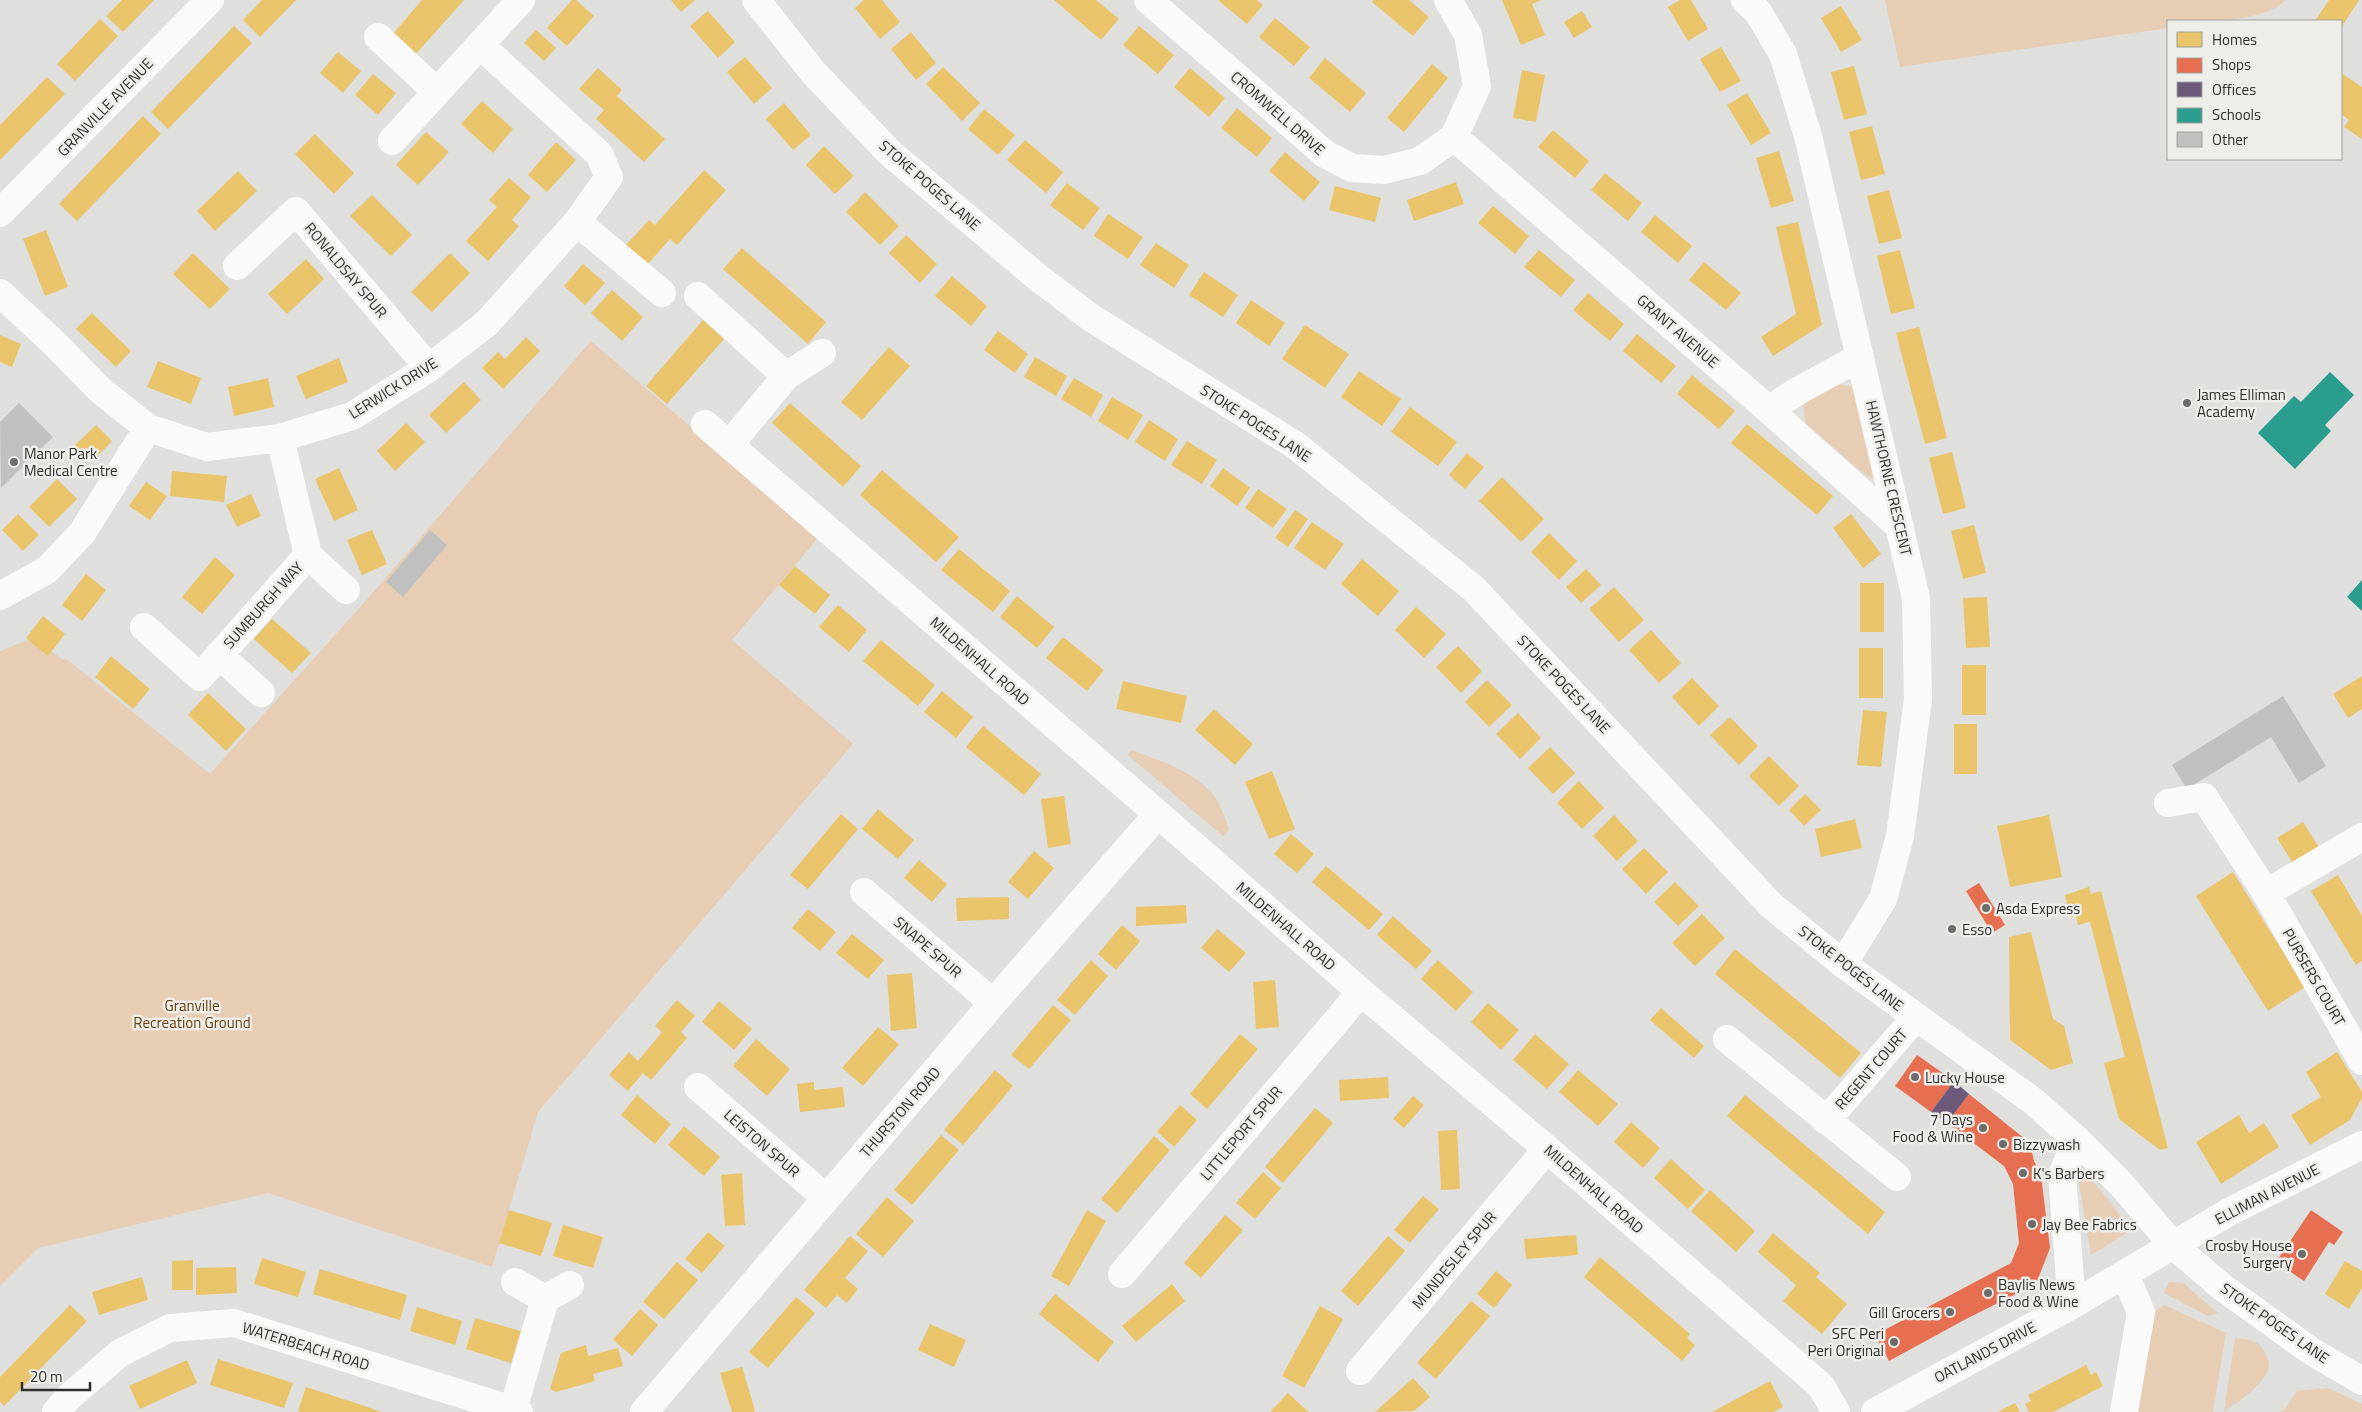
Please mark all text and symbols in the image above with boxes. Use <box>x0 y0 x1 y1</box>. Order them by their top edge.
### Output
legend <box>2167 20 2342 160</box>
text: Homes <box>2212 28 2257 51</box>
street label: GRANVILLE AVENUE <box>52 52 158 162</box>
text: Shops <box>2212 53 2251 76</box>
street label: CROMWELL DRIVE <box>1226 65 1330 161</box>
text: Offices <box>2212 78 2256 101</box>
text: Schools <box>2212 103 2261 126</box>
text: Other <box>2212 128 2248 151</box>
street label: STOKE POGES LANE <box>874 134 986 236</box>
street label: RONALDSAY SPUR <box>299 217 393 323</box>
street label: GRANT AVENUE <box>1632 289 1724 373</box>
street label: LERWICK DRIVE <box>344 351 442 425</box>
street label: STOKE POGES LANE <box>1196 378 1316 468</box>
place label: James Elliman Academy <box>2197 383 2286 423</box>
marker: James Elliman Academy <box>2181 397 2193 409</box>
street label: HAWTHORNE CRESCENT <box>1860 398 1918 558</box>
place label: Manor Park Medical Centre <box>24 442 118 482</box>
marker: Manor Park Medical Centre <box>8 456 20 468</box>
street label: SUMBURGH WAY <box>218 556 308 654</box>
street label: MILDENHALL ROAD <box>925 611 1035 711</box>
street label: STOKE POGES LANE <box>1512 629 1616 739</box>
street label: MILDENHALL ROAD <box>1231 876 1341 976</box>
place label: Asda Express <box>1996 897 2080 920</box>
marker: Asda Express <box>1980 902 1992 914</box>
street label: SNAPE SPUR <box>889 911 967 983</box>
place label: Esso <box>1962 918 1992 941</box>
street label: STOKE POGES LANE <box>1793 920 1909 1016</box>
marker: Esso <box>1946 923 1958 935</box>
street label: PURSERS COURT <box>2277 924 2351 1030</box>
park label: Granville Recreation Ground <box>133 994 251 1034</box>
street label: REGENT COURT <box>1829 1023 1913 1115</box>
street label: THURSTON ROAD <box>854 1062 946 1162</box>
place label: Lucky House <box>1925 1066 2005 1089</box>
marker: Lucky House <box>1909 1071 1921 1083</box>
street label: LITTLEPORT SPUR <box>1195 1081 1287 1185</box>
street label: LEISTON SPUR <box>719 1103 805 1183</box>
place label: 7 Days Food & Wine <box>1892 1108 1973 1148</box>
marker: 7 Days Food & Wine <box>1977 1122 1989 1134</box>
place label: Bizzywash <box>2013 1133 2080 1156</box>
marker: Bizzywash <box>1997 1138 2009 1150</box>
street label: MILDENHALL ROAD <box>1539 1139 1649 1239</box>
street label: ELLIMAN AVENUE <box>2211 1158 2323 1230</box>
place label: K's Barbers <box>2033 1162 2104 1185</box>
marker: K's Barbers <box>2017 1167 2029 1179</box>
street label: MUNDESLEY SPUR <box>1406 1206 1502 1314</box>
place label: Jay Bee Fabrics <box>2042 1213 2137 1236</box>
marker: Jay Bee Fabrics <box>2026 1218 2038 1230</box>
place label: Crosby House Surgery <box>2205 1234 2292 1274</box>
marker: Crosby House Surgery <box>2296 1248 2308 1260</box>
place label: Baylis News Food & Wine <box>1998 1273 2079 1313</box>
street label: STOKE POGES LANE <box>2216 1277 2334 1369</box>
marker: Baylis News Food & Wine <box>1982 1287 1994 1299</box>
place label: Gill Grocers <box>1869 1301 1940 1324</box>
marker: Gill Grocers <box>1944 1306 1956 1318</box>
street label: OATLANDS DRIVE <box>1930 1315 2040 1389</box>
street label: WATERBEACH ROAD <box>239 1316 373 1376</box>
place label: SFC Peri Peri Original <box>1807 1322 1884 1362</box>
marker: SFC Peri Peri Original <box>1888 1336 1900 1348</box>
scale bar <box>22 1360 90 1392</box>
text: 20 m <box>30 1365 63 1388</box>

